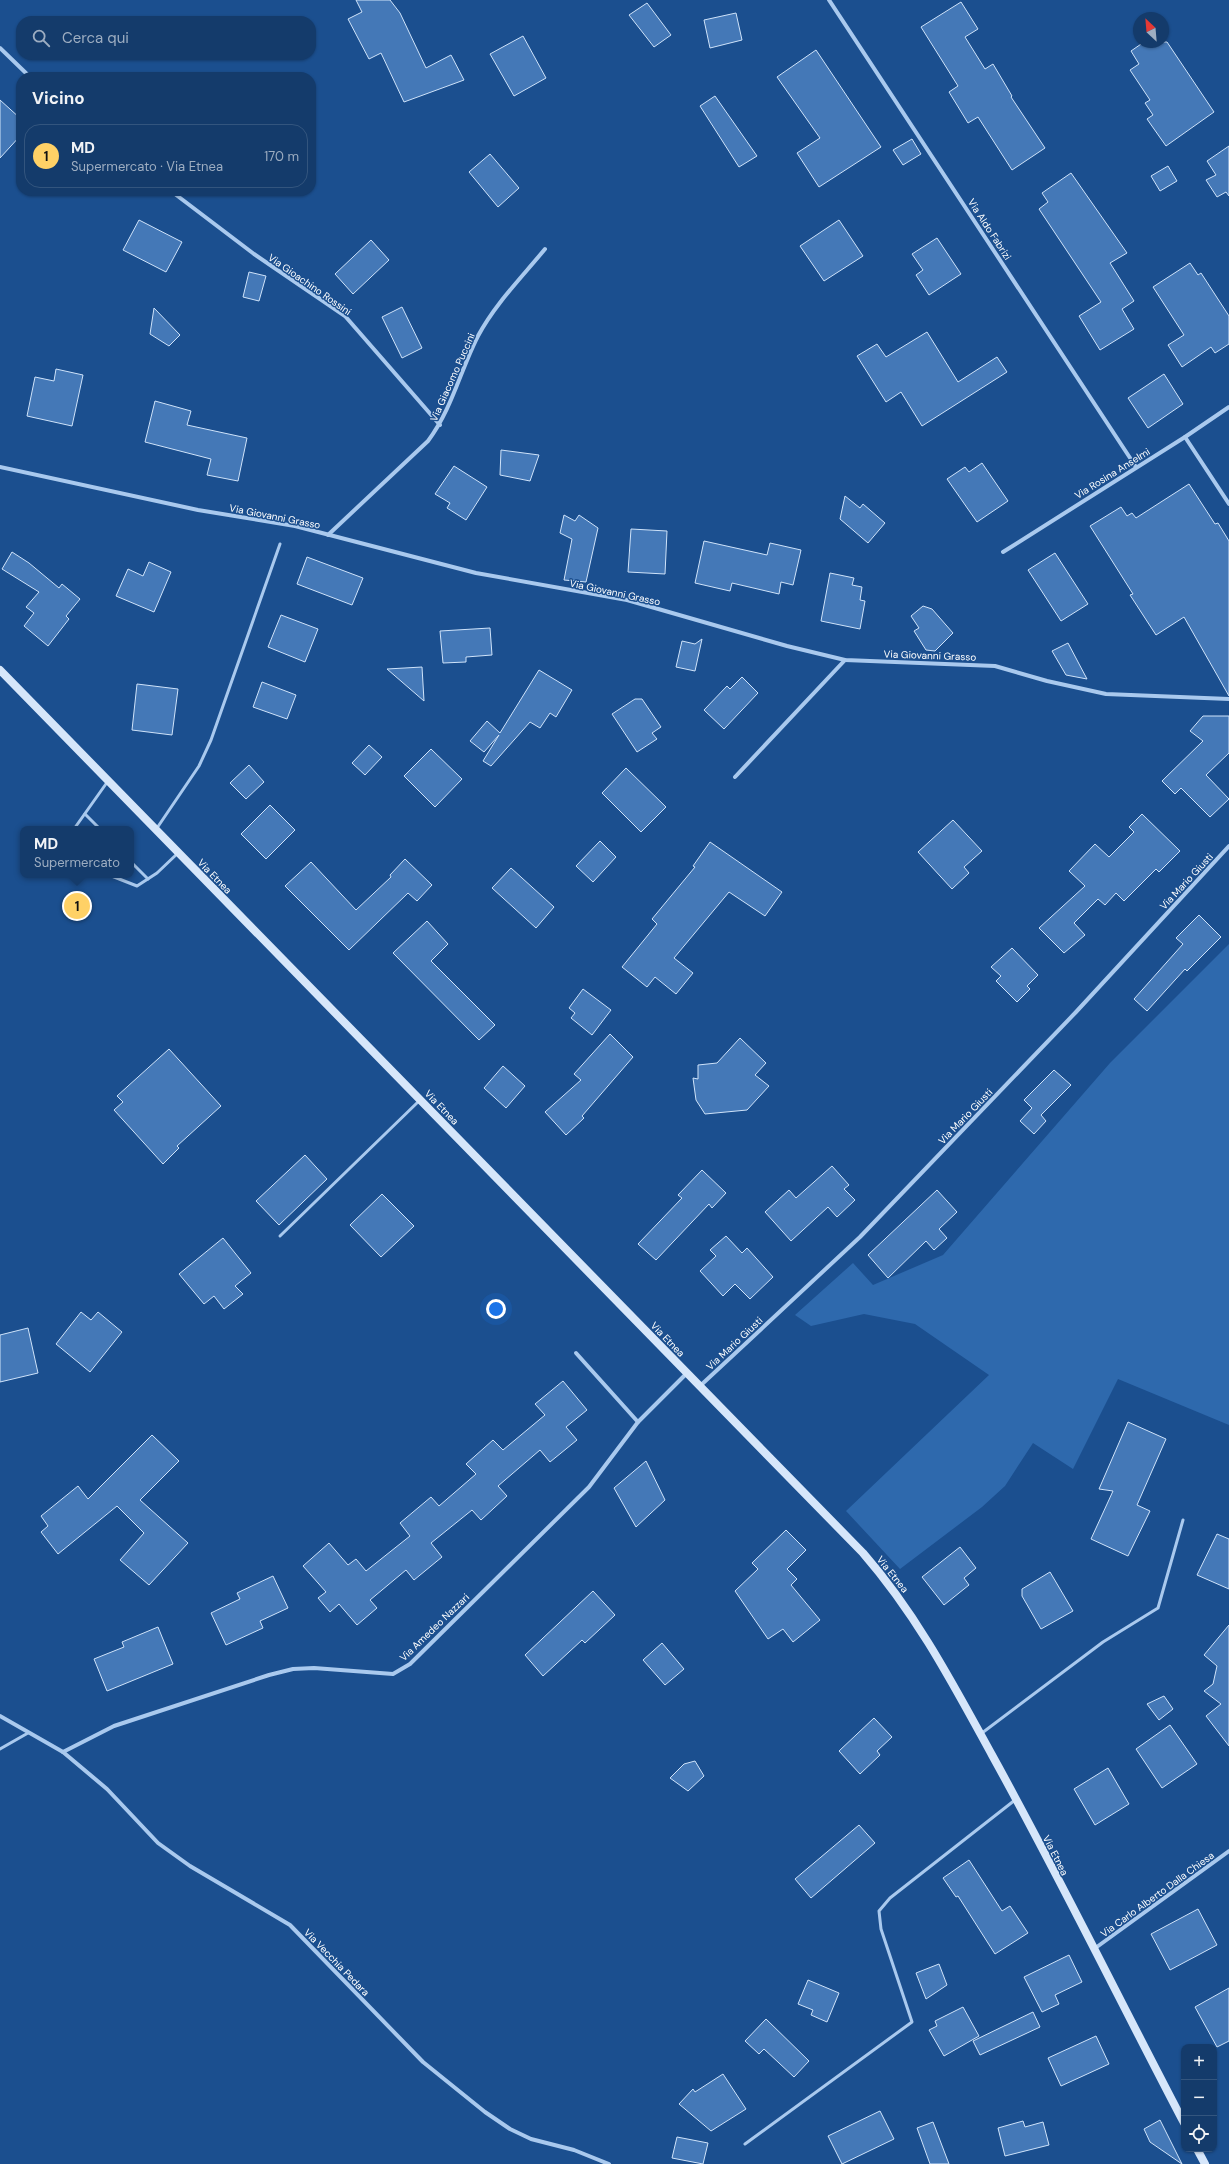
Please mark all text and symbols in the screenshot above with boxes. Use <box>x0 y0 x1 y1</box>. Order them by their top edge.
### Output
north arrow <box>1133 12 1169 48</box>
search box <box>16 16 316 60</box>
icon: search <box>30 27 52 49</box>
text: Cerca qui <box>62 28 129 48</box>
text: Vicino <box>32 87 85 109</box>
text: MD <box>71 138 95 158</box>
text: 1 <box>44 148 48 165</box>
text: 170 m <box>264 148 299 165</box>
text: Supermercato · Via Etnea <box>71 158 223 175</box>
street label: Via Aldo Fabrizi <box>965 196 1014 262</box>
street label: Via Gioachino Rossini <box>265 251 354 318</box>
street label: Via Giacomo Puccini <box>427 331 478 423</box>
street label: Via Rosina Anselmi <box>1072 445 1152 502</box>
street label: Via Giovanni Grasso <box>228 501 322 532</box>
street label: Via Giovanni Grasso <box>568 577 662 608</box>
street label: Via Giovanni Grasso <box>884 647 977 664</box>
popup <box>20 826 134 878</box>
text: MD <box>34 834 58 854</box>
street label: Via Mario Giusti <box>1157 850 1216 912</box>
text: Supermercato <box>34 854 120 871</box>
street label: Via Etnea <box>195 856 234 897</box>
pin: 1 <box>64 891 90 921</box>
street label: Via Mario Giusti <box>935 1086 995 1147</box>
street label: Via Etnea <box>422 1087 461 1128</box>
your location <box>486 1299 506 1319</box>
street label: Via Mario Giusti <box>703 1314 765 1373</box>
street label: Via Etnea <box>648 1319 687 1360</box>
street label: Via Etnea <box>874 1553 911 1595</box>
street label: Via Amedeo Nazzari <box>397 1591 472 1664</box>
street label: Via Etnea <box>1040 1833 1071 1878</box>
street label: Via Carlo Alberto Dalla Chiesa <box>1098 1849 1217 1940</box>
street label: Via Vecchia Pedara <box>301 1926 372 1999</box>
map controls <box>1181 2044 1217 2152</box>
button: + <box>1181 2044 1217 2080</box>
button: − <box>1181 2080 1217 2116</box>
button: locate <box>1181 2116 1217 2152</box>

